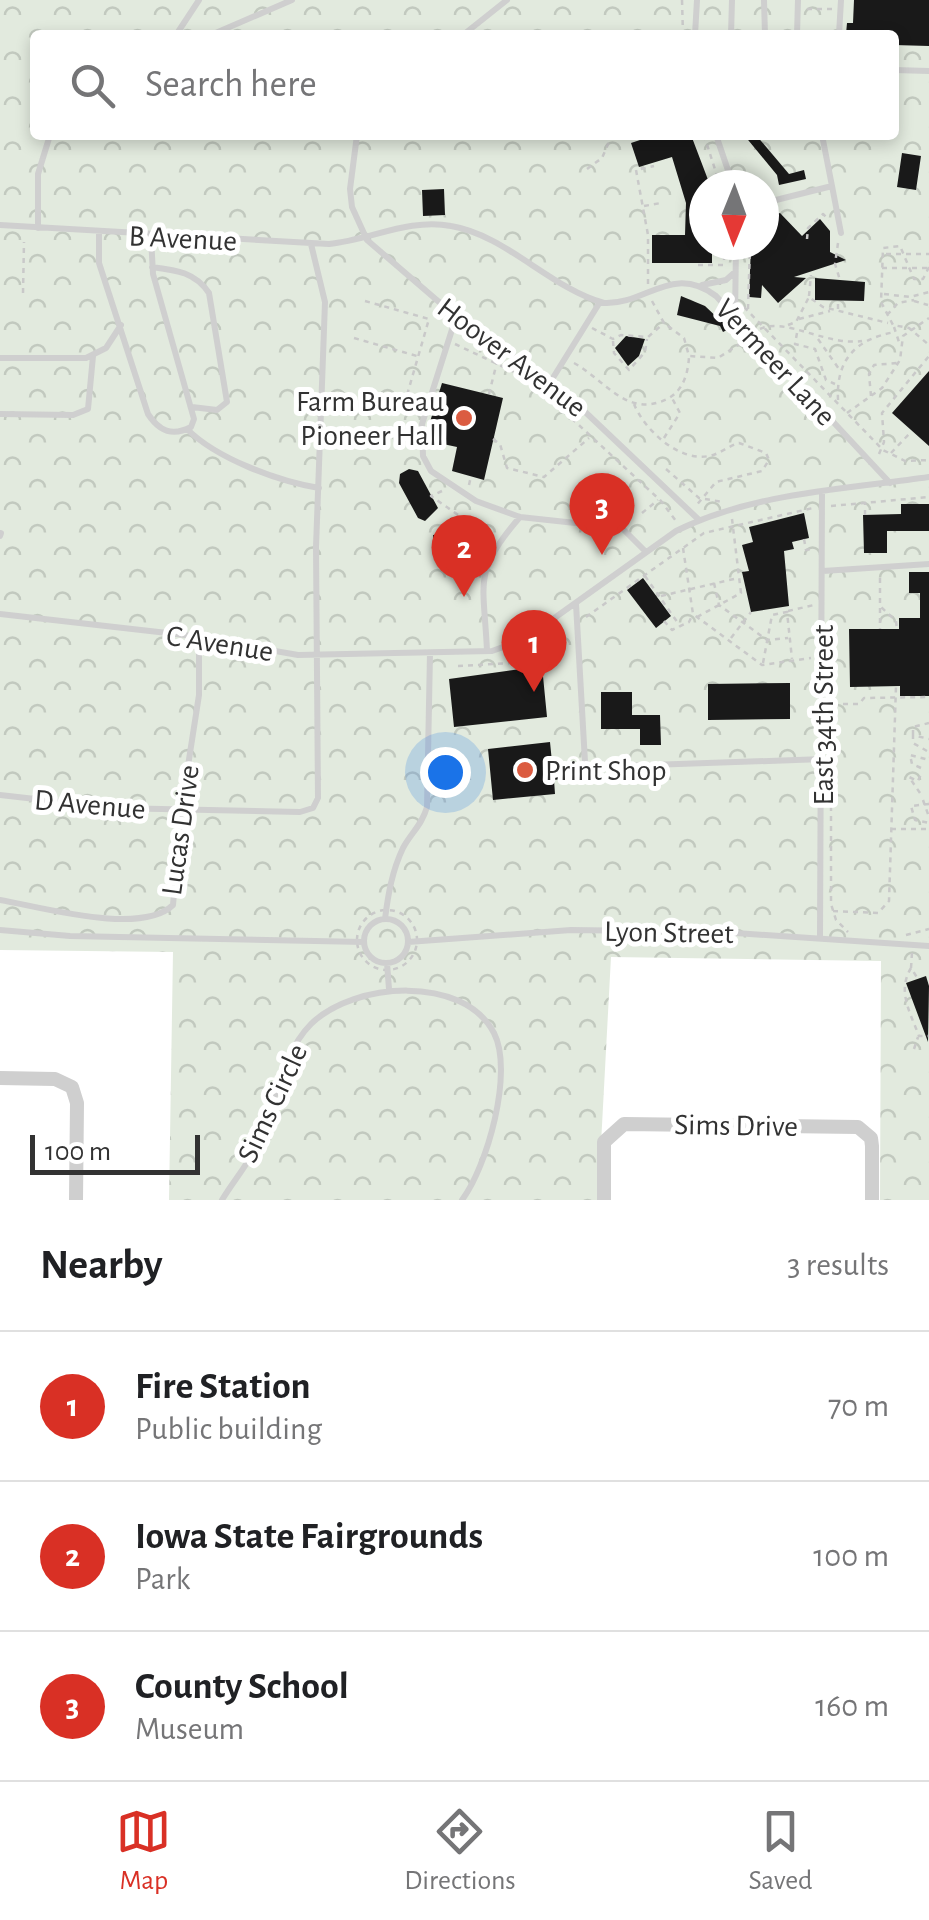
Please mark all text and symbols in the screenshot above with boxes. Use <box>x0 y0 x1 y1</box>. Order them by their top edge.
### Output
search box <box>30 30 899 140</box>
icon: search <box>65 58 120 113</box>
text: Search here <box>145 66 317 104</box>
north arrow <box>689 170 779 260</box>
street label: B Avenue <box>128 221 238 257</box>
street label: Hoover Avenue <box>432 293 591 423</box>
street label: Vermeer Lane <box>709 294 841 432</box>
place label: Farm Bureau Pioneer Hall <box>296 387 444 451</box>
marker: Farm Bureau Pioneer Hall <box>453 407 475 429</box>
pin: 3 <box>570 472 634 555</box>
pin: 2 <box>432 514 496 597</box>
pin: 1 <box>502 610 566 692</box>
street label: C Avenue <box>164 621 276 667</box>
street label: East 34th Street <box>809 624 839 805</box>
your location <box>420 747 471 798</box>
place label: Print Shop <box>545 756 667 786</box>
marker: Print Shop <box>514 759 536 781</box>
street label: Lucas Drive <box>157 763 205 897</box>
street label: D Avenue <box>33 785 147 825</box>
street label: Lyon Street <box>604 917 734 949</box>
street label: Sims Circle <box>233 1040 313 1167</box>
street label: Sims Drive <box>674 1110 798 1142</box>
scale bar <box>30 1130 200 1174</box>
text: 100 m <box>45 1138 111 1166</box>
text: Nearby <box>40 1244 163 1286</box>
text: 3 results <box>787 1249 889 1281</box>
text: Fire Station <box>135 1368 311 1406</box>
text: 1 <box>67 1390 78 1422</box>
text: 70 m <box>828 1390 889 1422</box>
text: Public building <box>135 1413 322 1445</box>
text: Iowa State Fairgrounds <box>135 1518 483 1556</box>
text: 2 <box>65 1540 80 1572</box>
text: 100 m <box>813 1540 889 1572</box>
text: Park <box>135 1563 190 1595</box>
text: County School <box>135 1668 349 1706</box>
text: 3 <box>66 1690 79 1722</box>
text: 160 m <box>815 1690 889 1722</box>
text: Museum <box>135 1713 244 1745</box>
tab: Map <box>116 1804 171 1898</box>
tab: Directions <box>404 1804 516 1898</box>
tab: Saved <box>749 1804 813 1898</box>

